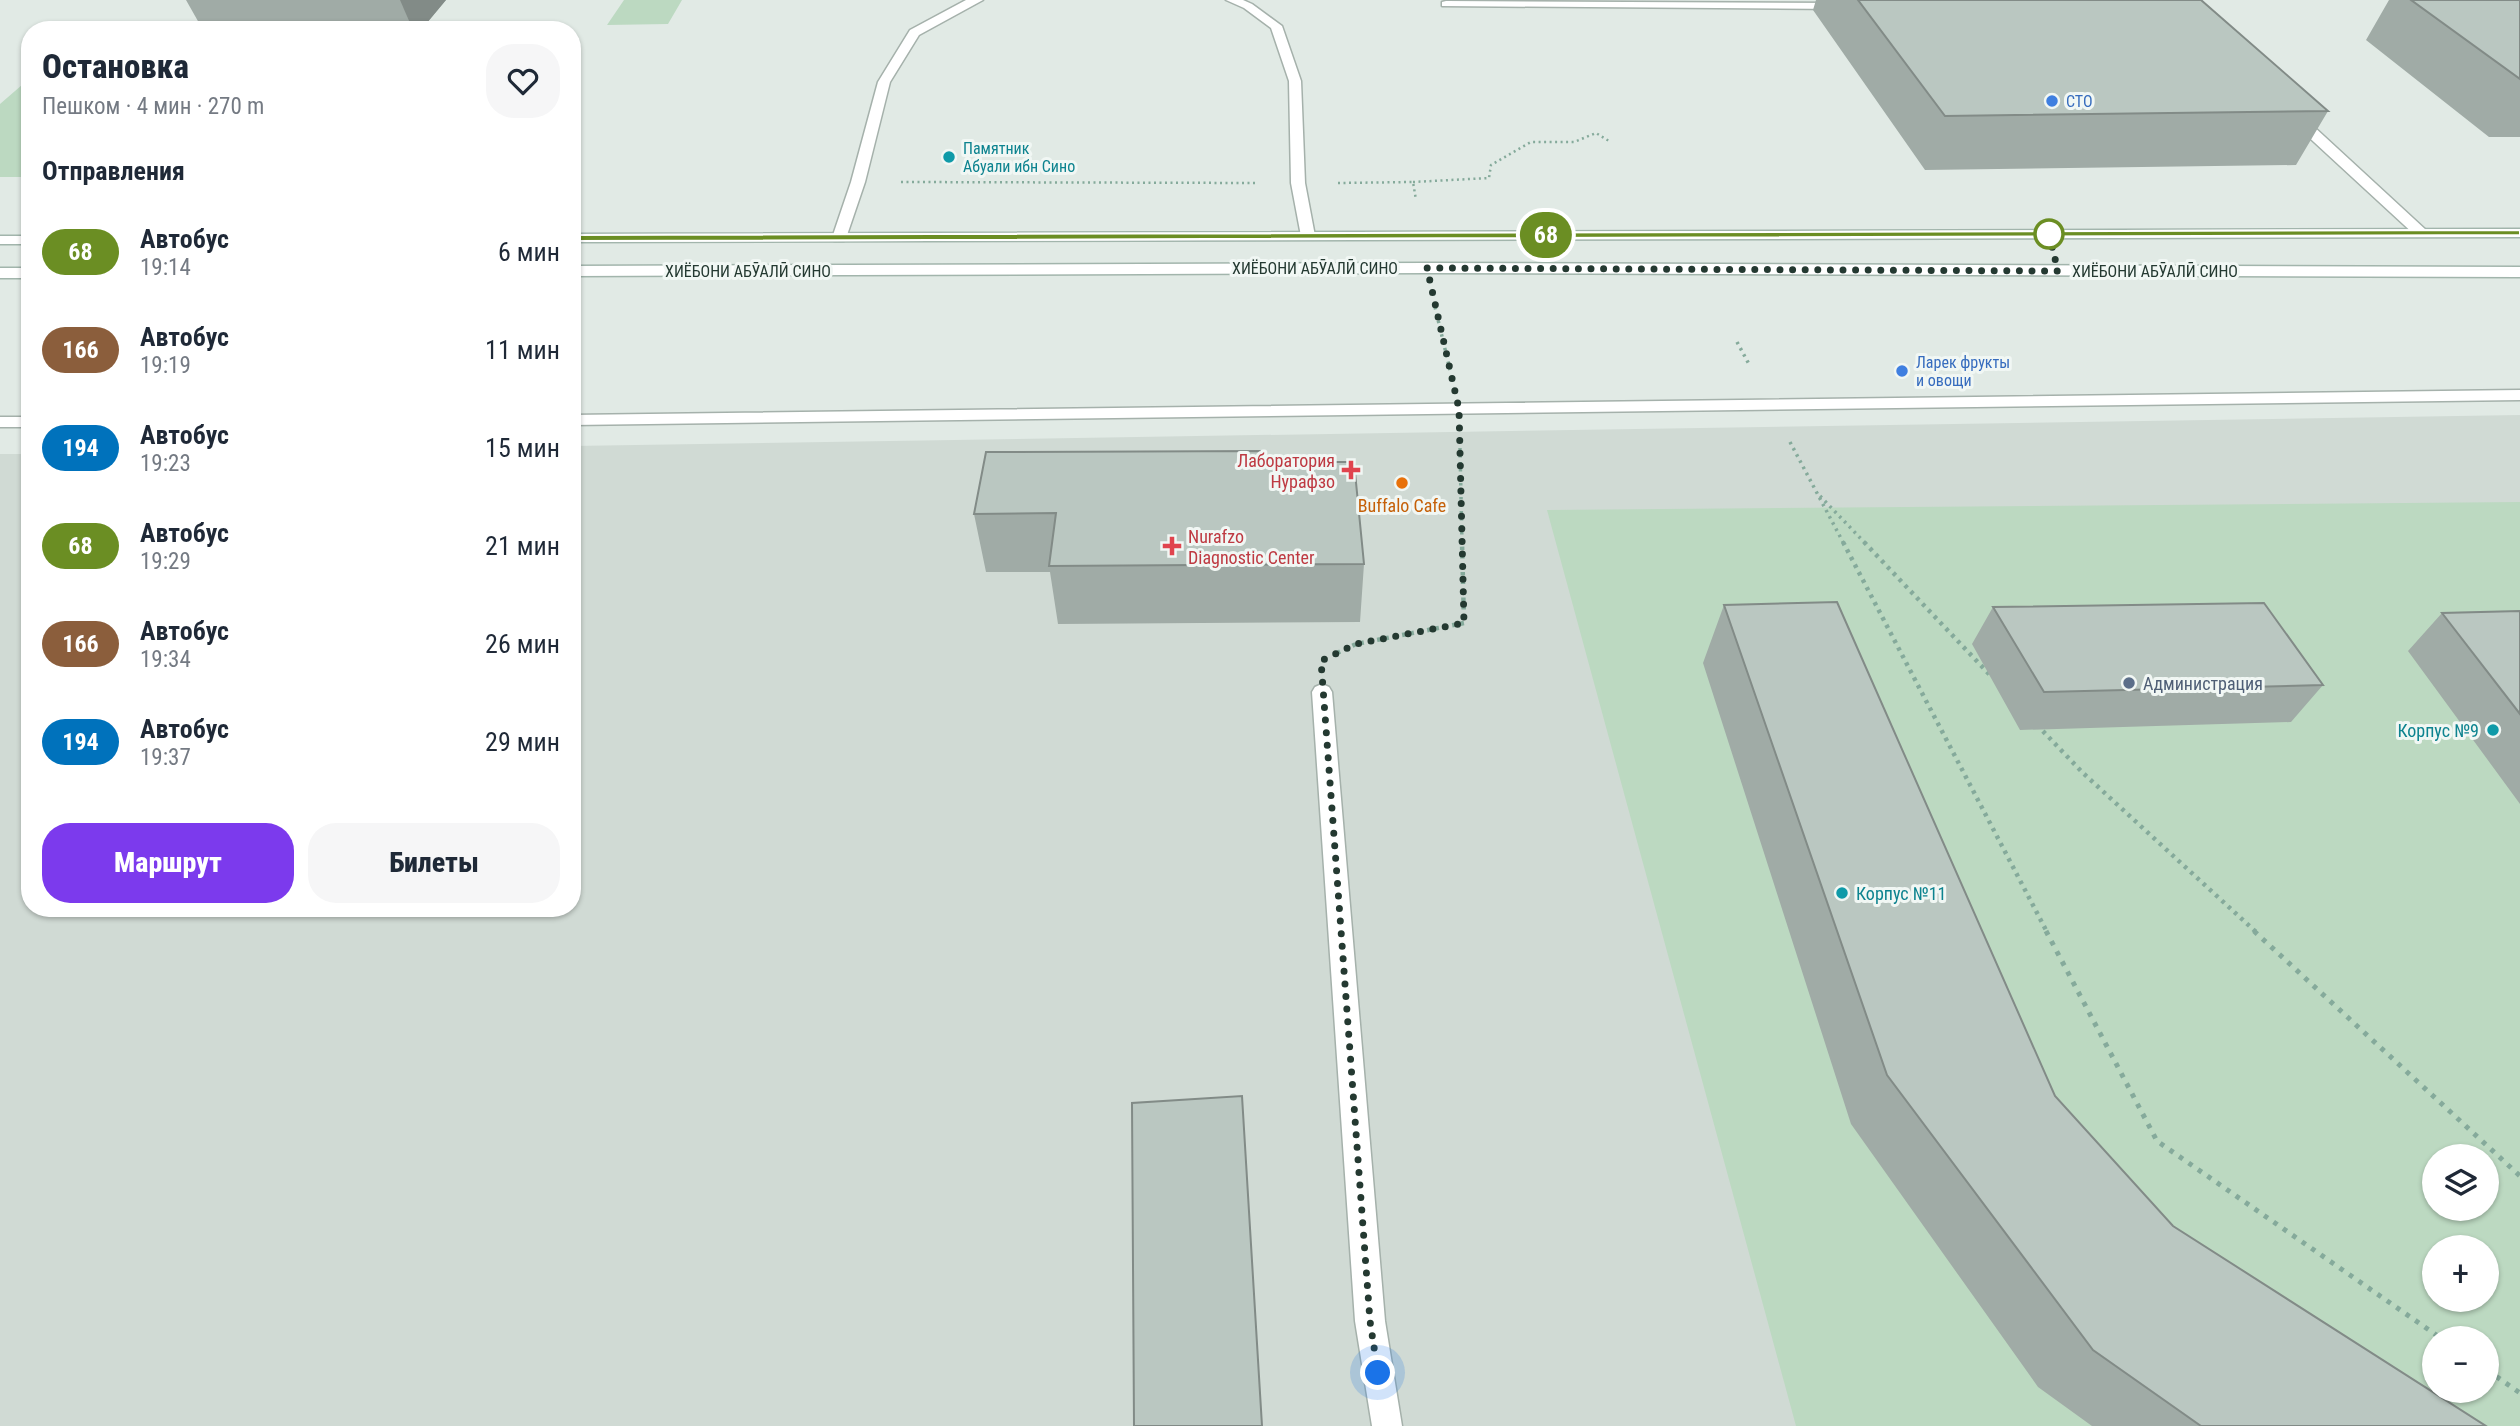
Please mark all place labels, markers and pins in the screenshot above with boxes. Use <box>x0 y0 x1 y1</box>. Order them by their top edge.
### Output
place label: СТО <box>2066 92 2093 111</box>
marker: СТО <box>2044 93 2060 109</box>
place label: Памятник Абуали ибн Сино <box>963 139 1075 176</box>
marker: Памятник Абуали ибн Сино <box>941 149 957 165</box>
unlabelled marker <box>2034 219 2064 249</box>
place label: Ларек фрукты и овощи <box>1916 353 2010 390</box>
marker: Ларек фрукты и овощи <box>1894 363 1910 379</box>
place label: Лаборатория Нурафзо <box>1237 450 1335 492</box>
marker: Лаборатория Нурафзо <box>1341 460 1361 480</box>
marker: Buffalo Cafe <box>1394 475 1410 491</box>
place label: Buffalo Cafe <box>1358 495 1446 516</box>
place label: Nurafzo Diagnostic Center <box>1188 526 1315 568</box>
marker: Nurafzo Diagnostic Center <box>1162 536 1182 556</box>
place label: Администрация <box>2143 673 2263 694</box>
marker: Администрация <box>2121 675 2137 691</box>
place label: Корпус №9 <box>2397 720 2479 741</box>
marker: Корпус №9 <box>2485 722 2501 738</box>
place label: Корпус №11 <box>1856 883 1946 904</box>
marker: Корпус №11 <box>1834 885 1850 901</box>

